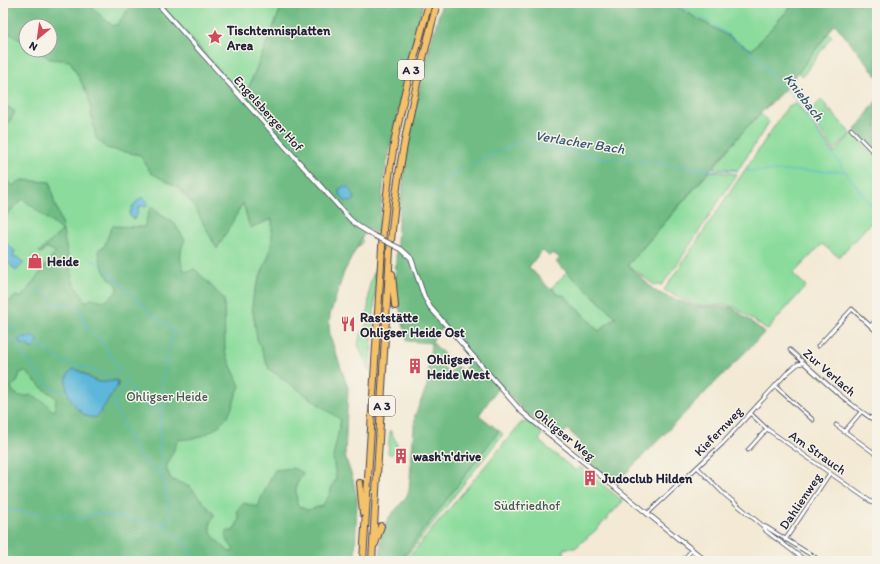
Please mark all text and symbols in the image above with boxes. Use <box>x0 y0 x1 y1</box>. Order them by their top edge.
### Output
north arrow <box>18 18 58 58</box>
place label: Tischtennisplatten Area <box>226 23 331 53</box>
place icon: Tischtennisplatten Area <box>206 28 224 46</box>
text: N <box>27 39 40 54</box>
road number: A 3 <box>398 60 424 80</box>
water label: Kniebach <box>780 70 828 125</box>
street label: Engelsberger Hof <box>231 73 306 154</box>
water label: Verlacher Bach <box>534 127 626 158</box>
shop icon: Heide <box>26 252 44 270</box>
place label: Heide <box>47 254 79 269</box>
place label: Raststätte Ohligser Heide Ost <box>360 310 465 341</box>
restaurant icon: Raststätte Ohligser Heide Ost <box>339 315 357 333</box>
street label: Zur Verlach <box>800 346 859 399</box>
place label: Ohligser Heide West <box>427 352 490 382</box>
building icon: Ohligser Heide West <box>406 357 424 375</box>
park label: Ohligser Heide <box>126 389 208 404</box>
road number: A 3 <box>369 396 395 416</box>
street label: Kiefernweg <box>691 403 746 459</box>
street label: Ohligser Weg <box>531 405 598 464</box>
street label: Am Strauch <box>786 427 849 478</box>
building icon: wash'n'drive <box>392 447 410 465</box>
place label: wash'n'drive <box>413 449 481 464</box>
building icon: Judoclub Hilden <box>581 469 599 487</box>
street label: Dahlienweg <box>776 470 825 532</box>
place label: Judoclub Hilden <box>601 471 693 486</box>
park label: Südfriedhof <box>494 498 560 513</box>

